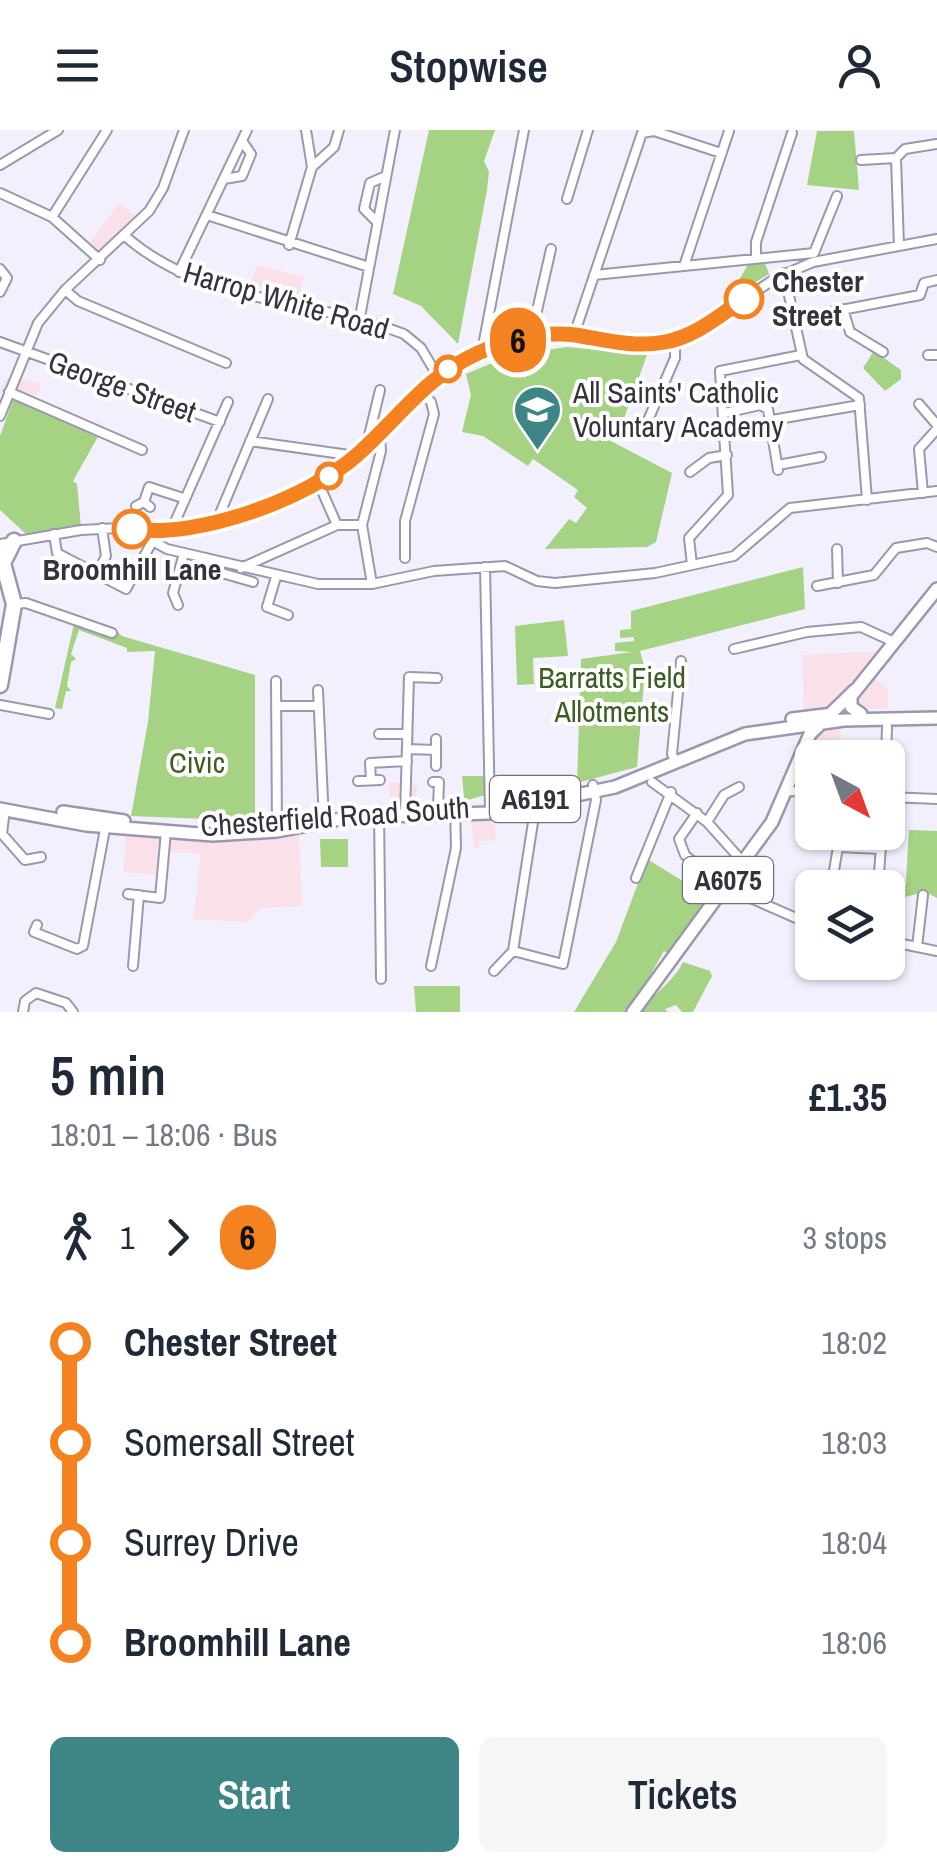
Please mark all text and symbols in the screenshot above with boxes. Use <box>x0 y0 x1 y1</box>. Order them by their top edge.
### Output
text: Stopwise <box>389 35 548 96</box>
icon: menu <box>50 38 105 93</box>
icon: person <box>832 38 887 93</box>
street label: Harrop White Road <box>179 252 394 348</box>
place label: Chester Street <box>772 261 864 335</box>
marker: Chester Street <box>725 280 763 318</box>
line badge: 6 <box>486 308 550 372</box>
text: 6 <box>510 317 526 364</box>
street label: George Street <box>43 341 202 431</box>
unlabelled marker <box>435 356 461 382</box>
place label: All Saints' Catholic Voluntary Academy <box>572 372 784 446</box>
school or university icon: All Saints' Catholic Voluntary Academy <box>512 384 564 452</box>
unlabelled marker <box>316 463 342 489</box>
marker: Broomhill Lane <box>113 510 151 548</box>
place label: Broomhill Lane <box>42 549 222 589</box>
park label: Barratts Field Allotments <box>538 657 686 731</box>
north arrow <box>795 740 905 850</box>
map controls <box>795 740 905 980</box>
park label: Civic <box>169 742 225 782</box>
road number: A6191 <box>490 776 580 822</box>
street label: Chesterfield Road South <box>199 787 471 845</box>
road number: A6075 <box>683 857 773 903</box>
button: layers <box>795 870 905 980</box>
text: 5 min <box>50 1038 166 1112</box>
text: £1.35 <box>809 1072 887 1123</box>
text: 18:01 – 18:06 · Bus <box>50 1113 278 1156</box>
icon: walk <box>50 1210 105 1265</box>
icon: forward <box>150 1210 205 1265</box>
text: 6 <box>240 1214 256 1261</box>
text: 1 <box>120 1216 135 1259</box>
text: 3 stops <box>802 1216 887 1259</box>
text: Chester Street <box>124 1317 337 1368</box>
text: 18:02 <box>821 1321 887 1364</box>
text: Somersall Street <box>124 1417 354 1468</box>
text: 18:03 <box>821 1421 887 1464</box>
text: Surrey Drive <box>124 1517 299 1568</box>
text: 18:04 <box>821 1521 887 1564</box>
text: Broomhill Lane <box>124 1617 351 1668</box>
text: 18:06 <box>821 1621 887 1664</box>
button: Start <box>50 1737 459 1852</box>
button: Tickets <box>479 1737 887 1852</box>

